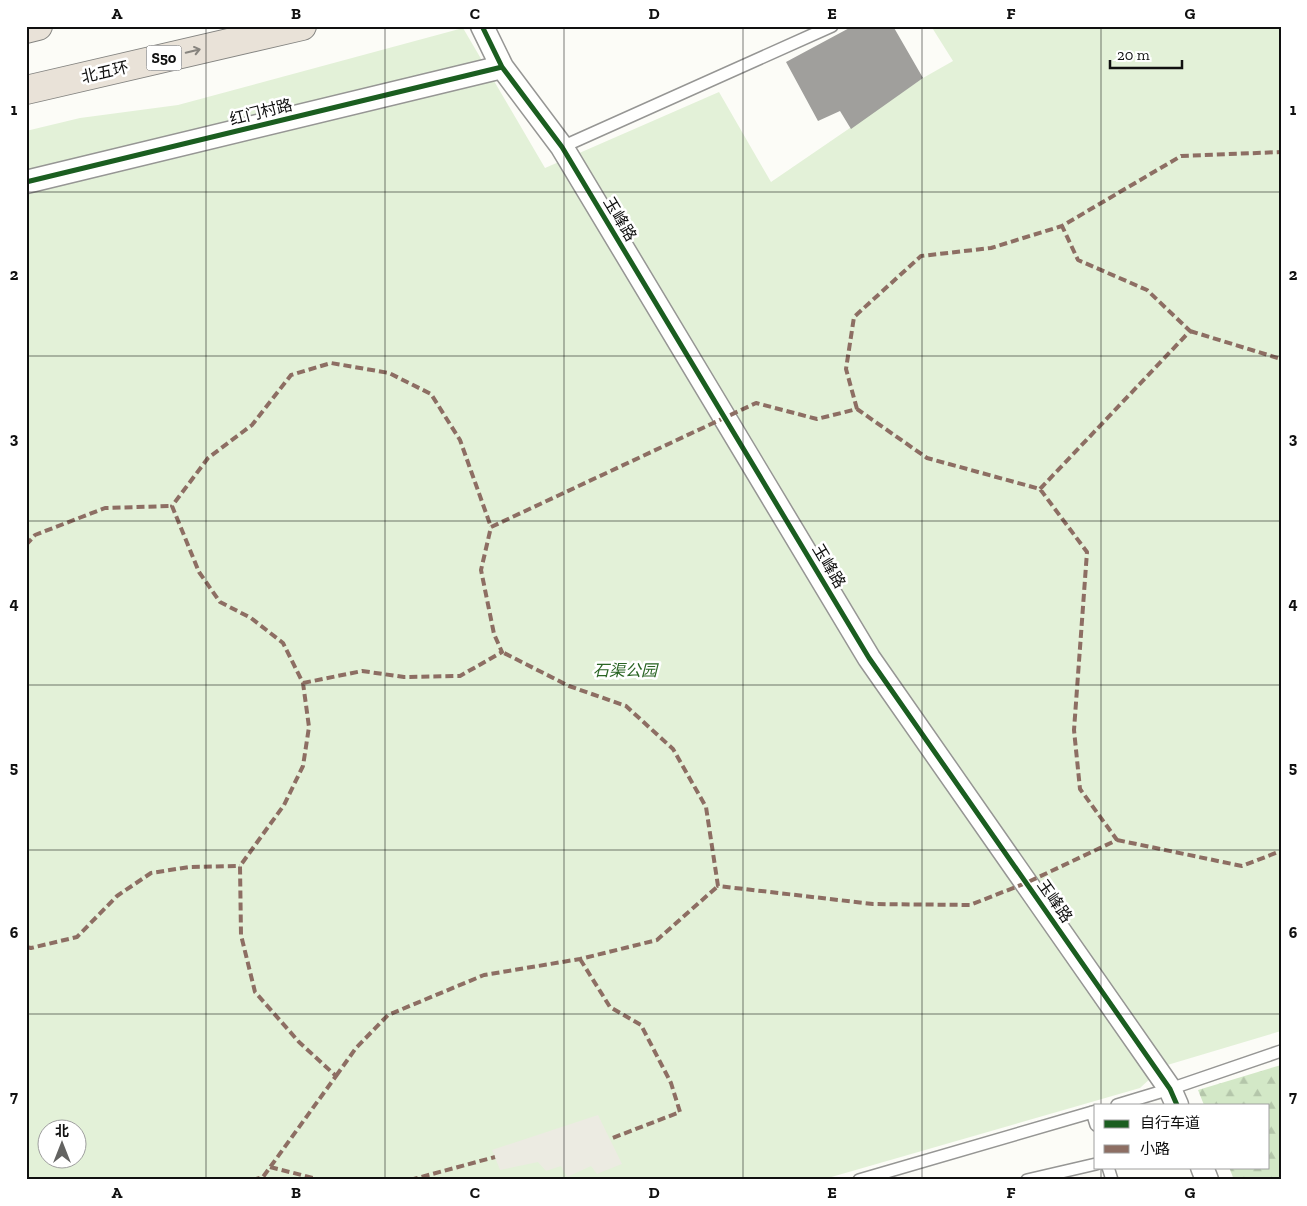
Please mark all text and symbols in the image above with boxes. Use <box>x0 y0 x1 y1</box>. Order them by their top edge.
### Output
text: A <box>112 4 123 23</box>
text: B <box>291 4 301 23</box>
text: C <box>470 4 480 23</box>
text: D <box>648 4 660 23</box>
text: E <box>827 4 837 23</box>
text: F <box>1006 4 1016 23</box>
text: G <box>1185 4 1196 23</box>
scale bar <box>1110 38 1182 70</box>
road number: S50 <box>146 46 182 70</box>
one-way arrow <box>185 46 201 55</box>
text: 20 m <box>1117 46 1150 64</box>
street label: 北五环 <box>79 57 131 87</box>
street label: 红门村路 <box>228 95 294 129</box>
text: 1 <box>11 100 18 119</box>
text: 1 <box>1290 100 1297 119</box>
street label: 玉峰路 <box>599 194 641 244</box>
text: 2 <box>10 265 19 284</box>
text: 2 <box>1289 265 1298 284</box>
text: 3 <box>10 429 19 448</box>
text: 3 <box>1289 429 1298 448</box>
street label: 玉峰路 <box>808 541 850 591</box>
text: 4 <box>9 594 19 613</box>
text: 4 <box>1288 594 1298 613</box>
park label: 石渠公园 <box>593 661 659 680</box>
text: 5 <box>10 758 18 777</box>
text: 5 <box>1289 758 1297 777</box>
street label: 玉峰路 <box>1033 876 1077 926</box>
text: 6 <box>10 923 19 942</box>
text: 6 <box>1289 923 1298 942</box>
text: 7 <box>10 1087 18 1106</box>
text: 7 <box>1289 1087 1297 1106</box>
legend <box>1094 1104 1270 1168</box>
text: 自行车道 <box>1140 1114 1200 1132</box>
north arrow <box>38 1118 88 1168</box>
text: 北 <box>55 1123 69 1140</box>
text: 小路 <box>1140 1140 1170 1158</box>
text: A <box>112 1183 123 1202</box>
text: B <box>291 1183 301 1202</box>
text: C <box>470 1183 480 1202</box>
text: D <box>648 1183 660 1202</box>
text: E <box>827 1183 837 1202</box>
text: F <box>1006 1183 1016 1202</box>
text: G <box>1185 1183 1196 1202</box>

